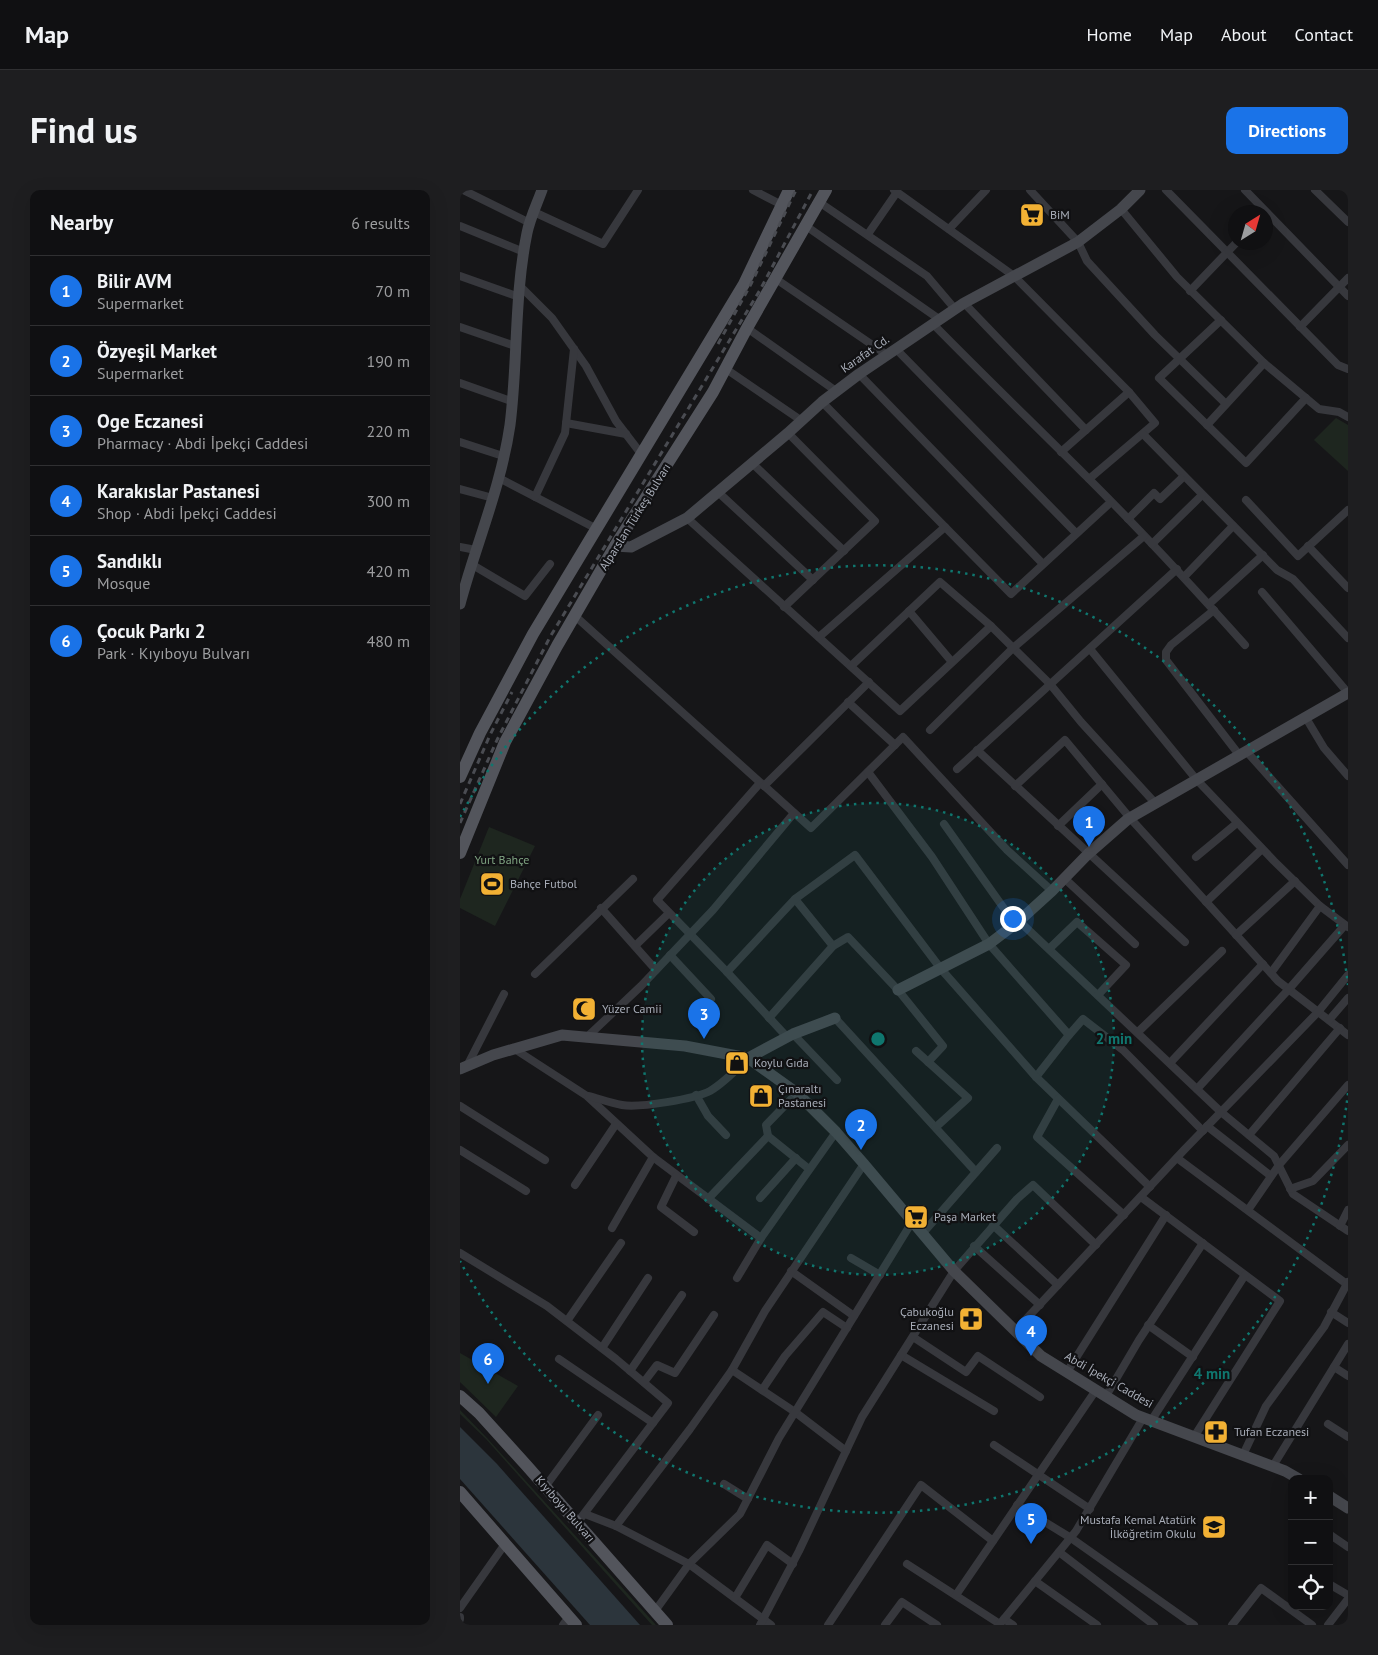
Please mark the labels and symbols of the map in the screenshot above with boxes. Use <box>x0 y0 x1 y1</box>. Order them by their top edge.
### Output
supermarket icon: BiM <box>1019 202 1045 228</box>
north arrow <box>1228 205 1273 250</box>
place label: BiM <box>1050 207 1070 222</box>
street label: Karafat Cd. <box>838 331 892 376</box>
street label: Alparslan Türkeş Bulvarı <box>596 461 674 573</box>
pin: 1 <box>1073 806 1105 847</box>
park label: Yurt Bahçe <box>475 852 529 867</box>
sports icon: Bahçe Futbol <box>479 871 505 897</box>
place label: Bahçe Futbol <box>510 876 578 891</box>
your location <box>1000 906 1026 932</box>
mosque icon: Yüzer Camii <box>571 996 597 1022</box>
pin: 3 <box>688 998 720 1039</box>
place label: Yüzer Camii <box>602 1001 662 1016</box>
text: 2 min <box>1096 1029 1132 1048</box>
centre of rings <box>869 1030 887 1048</box>
shop icon: Koylu Gıda <box>724 1050 750 1076</box>
place label: Koylu Gıda <box>754 1055 809 1070</box>
place label: Çınaraltı Pastanesi <box>778 1081 826 1110</box>
shop icon: Çınaraltı Pastanesi <box>748 1083 774 1109</box>
pin: 2 <box>845 1109 877 1150</box>
supermarket icon: Paşa Market <box>903 1204 929 1230</box>
place label: Paşa Market <box>934 1209 996 1224</box>
place label: Çabukoğlu Eczanesi <box>900 1304 954 1333</box>
pharmacy icon: Çabukoğlu Eczanesi <box>958 1306 984 1332</box>
pin: 4 <box>1015 1315 1047 1356</box>
pin: 6 <box>472 1343 504 1384</box>
street label: Abdi İpekçi Caddesi <box>1062 1348 1156 1411</box>
text: 4 min <box>1194 1364 1230 1383</box>
pharmacy icon: Tufan Eczanesi <box>1203 1419 1229 1445</box>
place label: Tufan Eczanesi <box>1234 1424 1309 1439</box>
street label: Kıyıboyu Bulvarı <box>532 1472 598 1545</box>
pin: 5 <box>1015 1503 1047 1544</box>
place label: Mustafa Kemal Atatürk İlköğretim Okulu <box>1080 1512 1196 1541</box>
school or university icon: Mustafa Kemal Atatürk İlköğretim Okulu <box>1201 1514 1227 1540</box>

